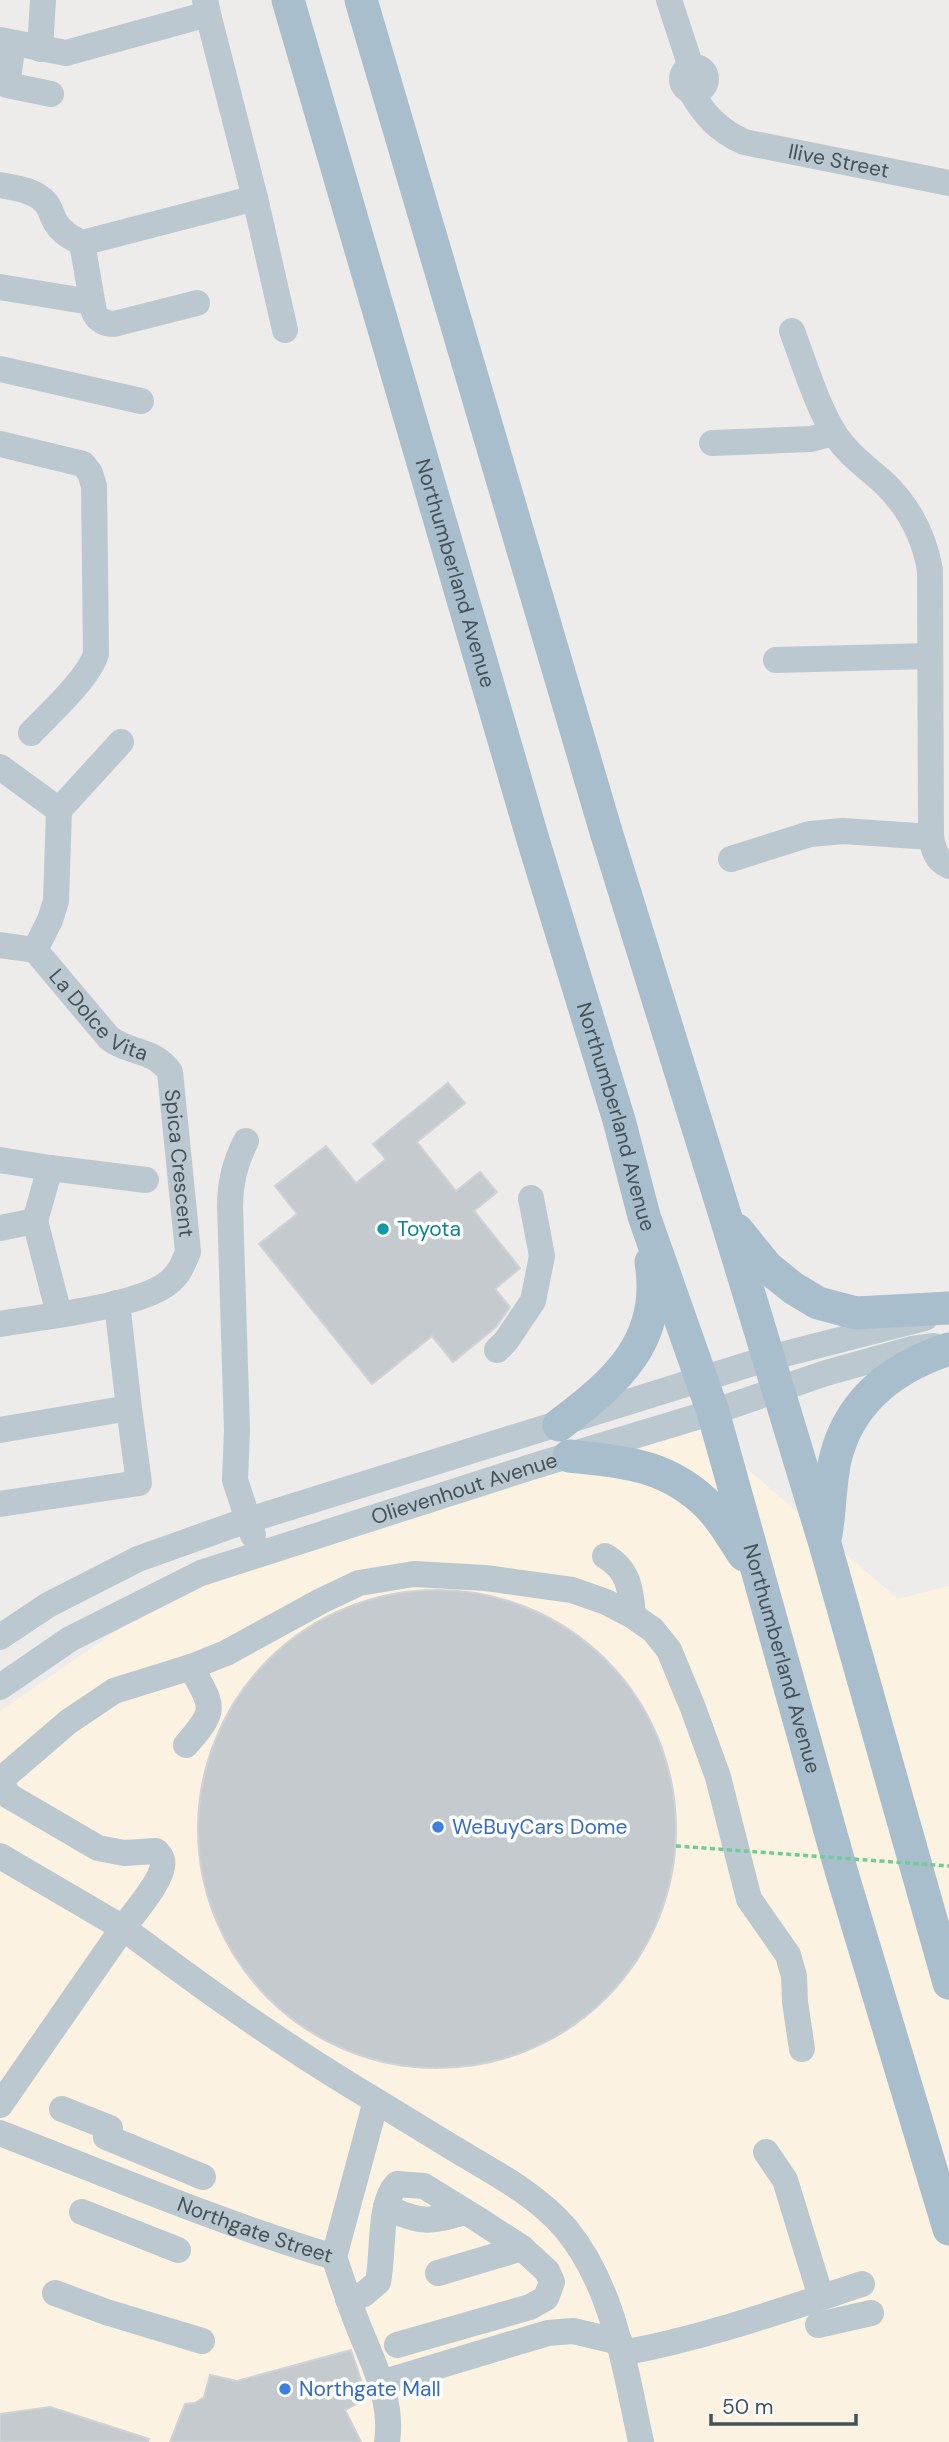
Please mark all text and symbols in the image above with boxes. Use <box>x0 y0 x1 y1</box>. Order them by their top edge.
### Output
street label: Ilive Street <box>786 137 892 185</box>
street label: Northumberland Avenue <box>409 455 502 691</box>
street label: La Dolce Vita <box>43 963 152 1067</box>
street label: Northumberland Avenue <box>570 999 662 1235</box>
street label: Spica Crescent <box>158 1088 200 1239</box>
place label: Toyota <box>397 1215 461 1243</box>
marker: Toyota <box>375 1221 391 1237</box>
street label: Olievenhout Avenue <box>368 1446 561 1531</box>
street label: Northumberland Avenue <box>737 1541 827 1777</box>
place label: WeBuyCars Dome <box>452 1813 628 1841</box>
marker: WeBuyCars Dome <box>430 1819 446 1835</box>
street label: Northgate Street <box>173 2190 336 2270</box>
place label: Northgate Mall <box>299 2375 441 2403</box>
marker: Northgate Mall <box>277 2381 293 2397</box>
scale bar <box>711 2382 856 2426</box>
text: 50 m <box>722 2393 773 2421</box>

